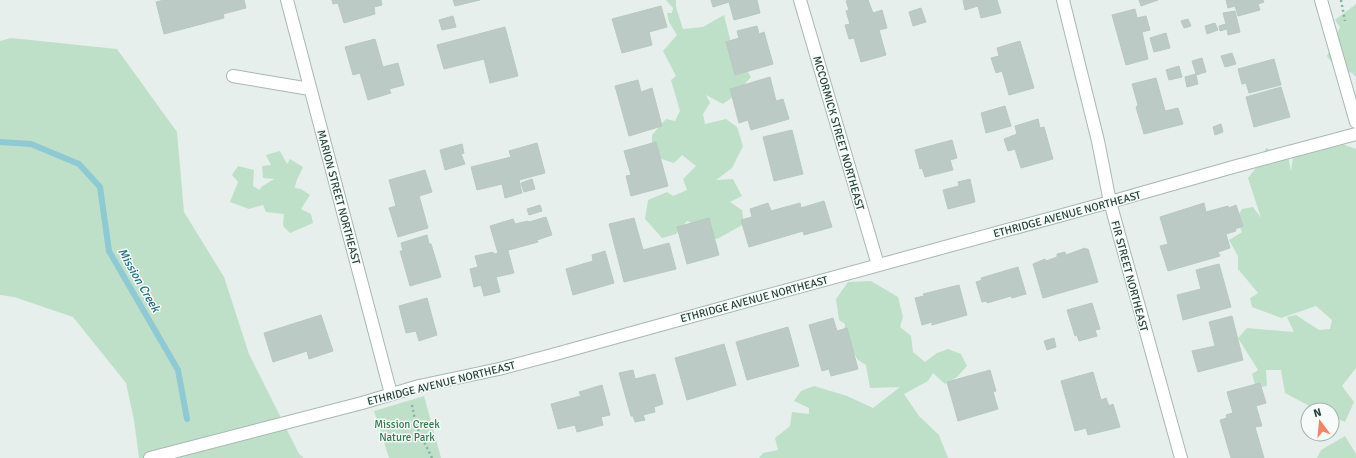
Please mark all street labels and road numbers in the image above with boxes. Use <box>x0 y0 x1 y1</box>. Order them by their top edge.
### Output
street label: MCCORMICK STREET NORTHEAST <box>810 54 867 212</box>
street label: MARION STREET NORTHEAST <box>314 128 363 266</box>
street label: ETHRIDGE AVENUE NORTHEAST <box>992 188 1143 240</box>
street label: FIR STREET NORTHEAST <box>1108 219 1151 334</box>
street label: ETHRIDGE AVENUE NORTHEAST <box>679 273 830 325</box>
street label: ETHRIDGE AVENUE NORTHEAST <box>366 359 517 408</box>

